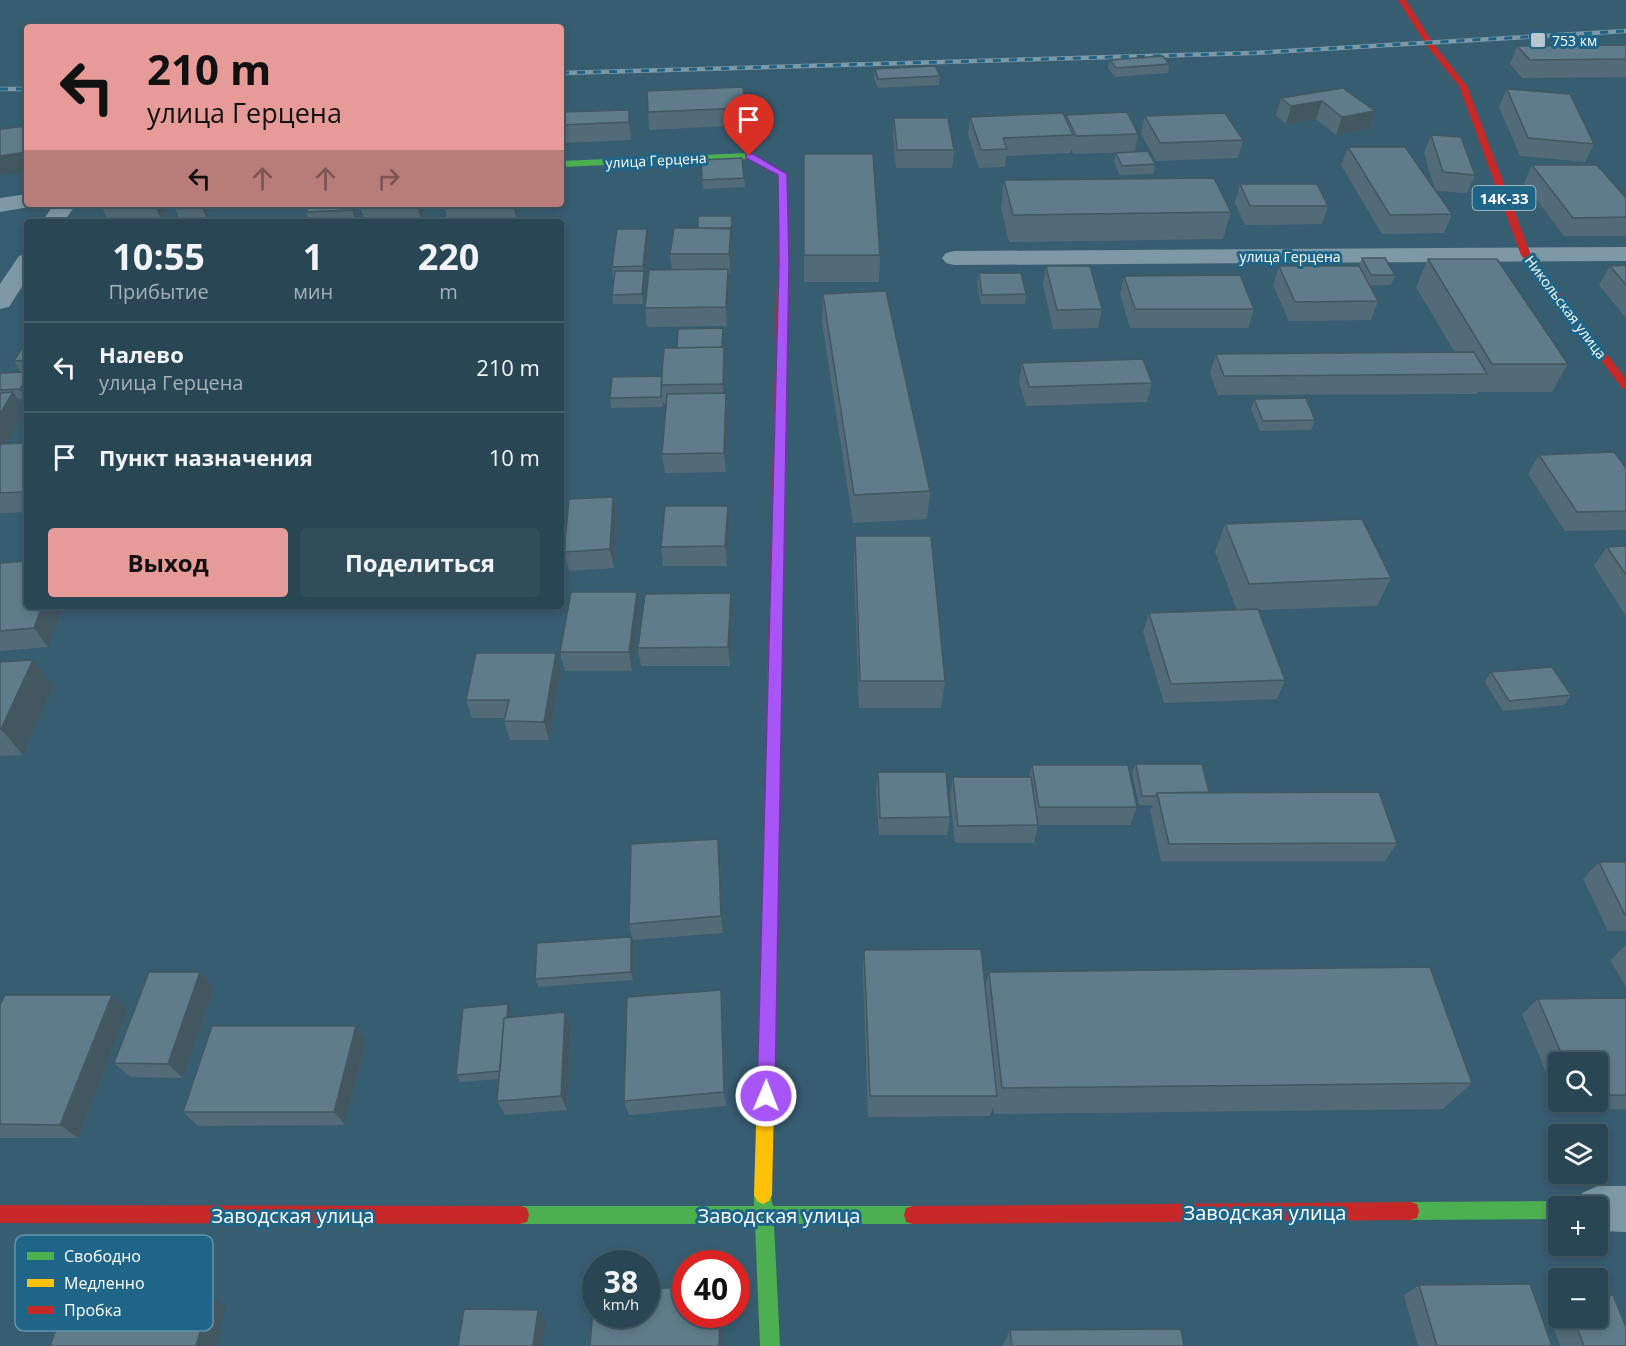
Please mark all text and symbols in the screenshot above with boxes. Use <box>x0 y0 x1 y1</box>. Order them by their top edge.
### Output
marker: 753 км <box>1529 31 1547 49</box>
place label: 753 км <box>1552 31 1597 50</box>
text: 210 m <box>147 40 271 97</box>
icon: left <box>48 48 126 126</box>
text: улица Герцена <box>147 94 342 131</box>
pin <box>723 94 774 156</box>
icon: arrive <box>732 103 765 136</box>
street label: улица Герцена <box>605 148 707 172</box>
icon: left <box>183 162 216 195</box>
icon: ahead <box>246 162 279 195</box>
icon: ahead <box>309 162 342 195</box>
icon: right <box>372 162 405 195</box>
road number: 14К-33 <box>1472 186 1536 210</box>
text: 10:55 <box>112 232 205 281</box>
text: 1 <box>303 232 323 281</box>
text: 220 <box>418 232 479 281</box>
street label: улица Герцена <box>1239 247 1341 266</box>
street label: Никольская улица <box>1521 251 1611 363</box>
text: Прибытие <box>109 278 209 305</box>
text: мин <box>293 278 333 305</box>
text: m <box>439 278 458 305</box>
text: Налево <box>99 339 184 369</box>
icon: left <box>48 351 81 384</box>
text: 210 m <box>476 352 540 382</box>
text: улица Герцена <box>99 369 243 396</box>
icon: arrive <box>48 441 81 474</box>
text: Пункт назначения <box>99 442 313 472</box>
text: 10 m <box>489 442 540 472</box>
button: Выход <box>48 528 288 597</box>
button: Поделиться <box>300 528 540 597</box>
map controls <box>1548 1052 1608 1328</box>
button: search <box>1548 1052 1608 1112</box>
position arrow <box>734 1064 798 1128</box>
button: layers <box>1548 1124 1608 1184</box>
button: + <box>1548 1196 1608 1256</box>
street label: Заводская улица <box>1184 1199 1346 1226</box>
street label: Заводская улица <box>212 1202 374 1229</box>
street label: Заводская улица <box>698 1202 860 1229</box>
legend <box>15 1235 213 1331</box>
text: Свободно <box>64 1245 141 1267</box>
speed limit sign: 40 <box>672 1250 750 1328</box>
text: 38 <box>604 1261 638 1302</box>
button: − <box>1548 1268 1608 1328</box>
text: Медленно <box>64 1272 145 1294</box>
text: km/h <box>603 1294 639 1314</box>
text: Пробка <box>64 1299 122 1321</box>

